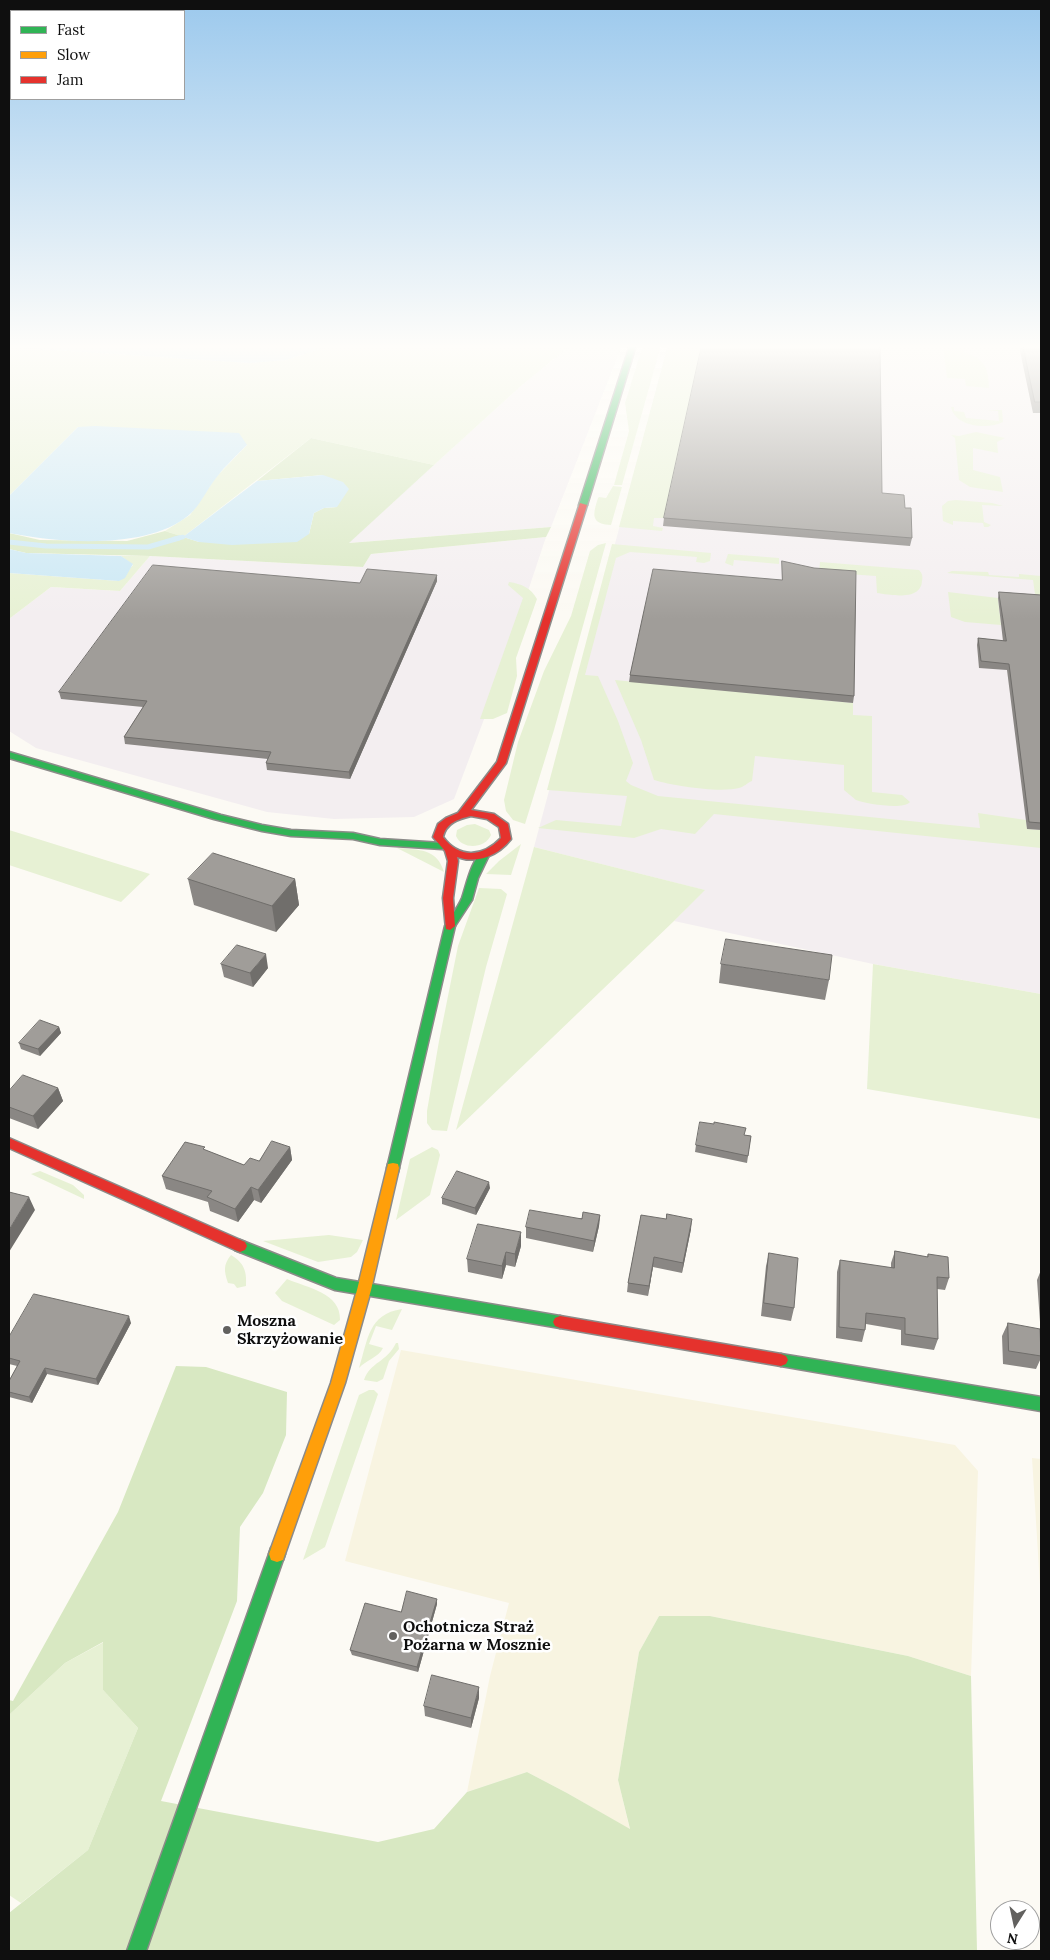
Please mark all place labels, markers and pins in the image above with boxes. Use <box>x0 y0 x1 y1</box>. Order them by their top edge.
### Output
place label: Moszna Skrzyżowanie <box>237 1311 343 1349</box>
marker: Moszna Skrzyżowanie <box>221 1324 233 1336</box>
place label: Ochotnicza Straż Pożarna w Mosznie <box>403 1617 551 1655</box>
marker: Ochotnicza Straż Pożarna w Mosznie <box>387 1630 399 1642</box>

